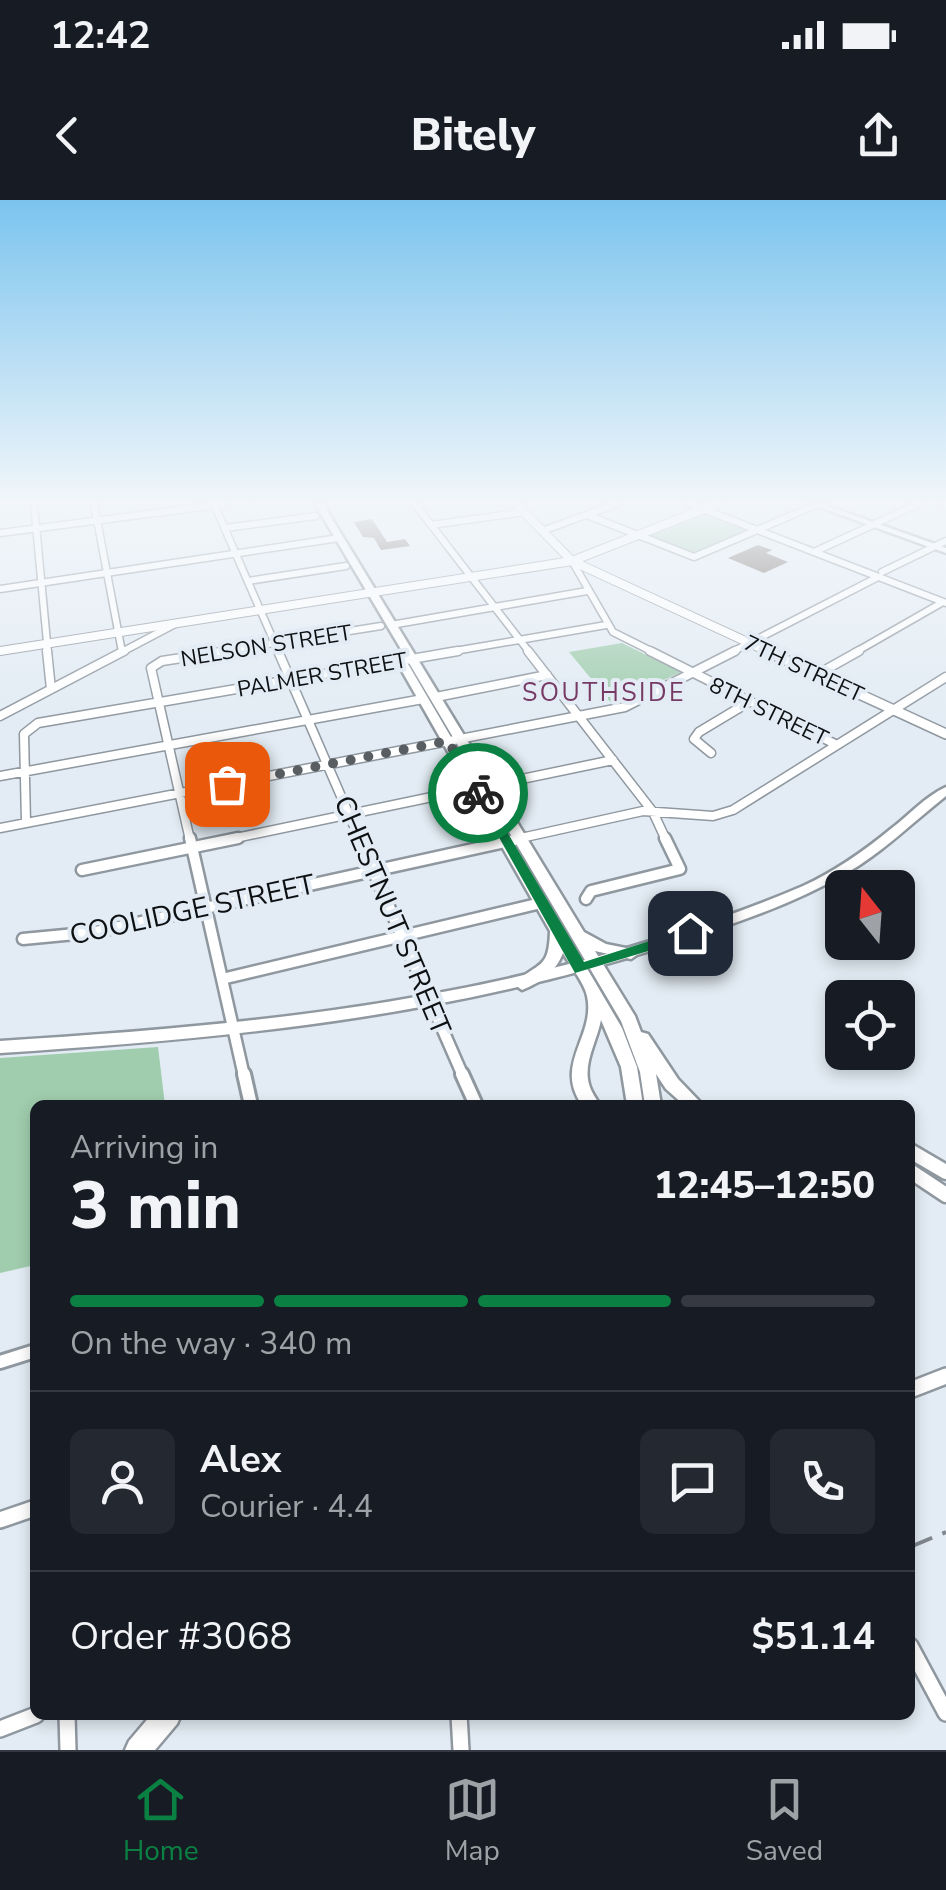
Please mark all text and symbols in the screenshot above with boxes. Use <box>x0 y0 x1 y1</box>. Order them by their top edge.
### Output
text: 12:42 <box>50 10 151 61</box>
text: Bitely <box>411 105 535 166</box>
icon: back <box>40 108 95 163</box>
icon: share <box>851 108 906 163</box>
street label: NELSON STREET <box>178 618 355 674</box>
street label: 7TH STREET <box>739 628 869 710</box>
street label: PALMER STREET <box>235 645 410 705</box>
street label: 8TH STREET <box>704 670 834 754</box>
district label: SOUTHSIDE <box>522 676 686 710</box>
pin <box>185 742 270 827</box>
courier <box>428 743 528 843</box>
icon: bag <box>200 757 255 812</box>
icon: bike <box>451 766 506 821</box>
street label: CHESTNUT STREET <box>324 790 460 1041</box>
street label: COOLIDGE STREET <box>66 865 318 955</box>
north arrow <box>825 870 915 960</box>
map controls <box>825 870 915 1070</box>
pin <box>648 891 733 976</box>
icon: home <box>663 906 718 961</box>
button: locate <box>825 980 915 1070</box>
text: Arriving in <box>70 1126 218 1169</box>
text: 12:45–12:50 <box>654 1160 875 1211</box>
text: 3 min <box>70 1162 241 1251</box>
text: On the way · 340 m <box>70 1322 352 1365</box>
button: person <box>70 1429 175 1534</box>
button: chat <box>640 1429 745 1534</box>
button: phone <box>770 1429 875 1534</box>
text: Alex <box>200 1434 281 1485</box>
text: Courier · 4.4 <box>200 1485 373 1528</box>
text: Order #3068 <box>70 1611 292 1662</box>
text: $51.14 <box>752 1611 875 1662</box>
tab: Home <box>123 1772 199 1870</box>
tab: Map <box>445 1772 500 1870</box>
tab: Saved <box>746 1772 823 1870</box>

